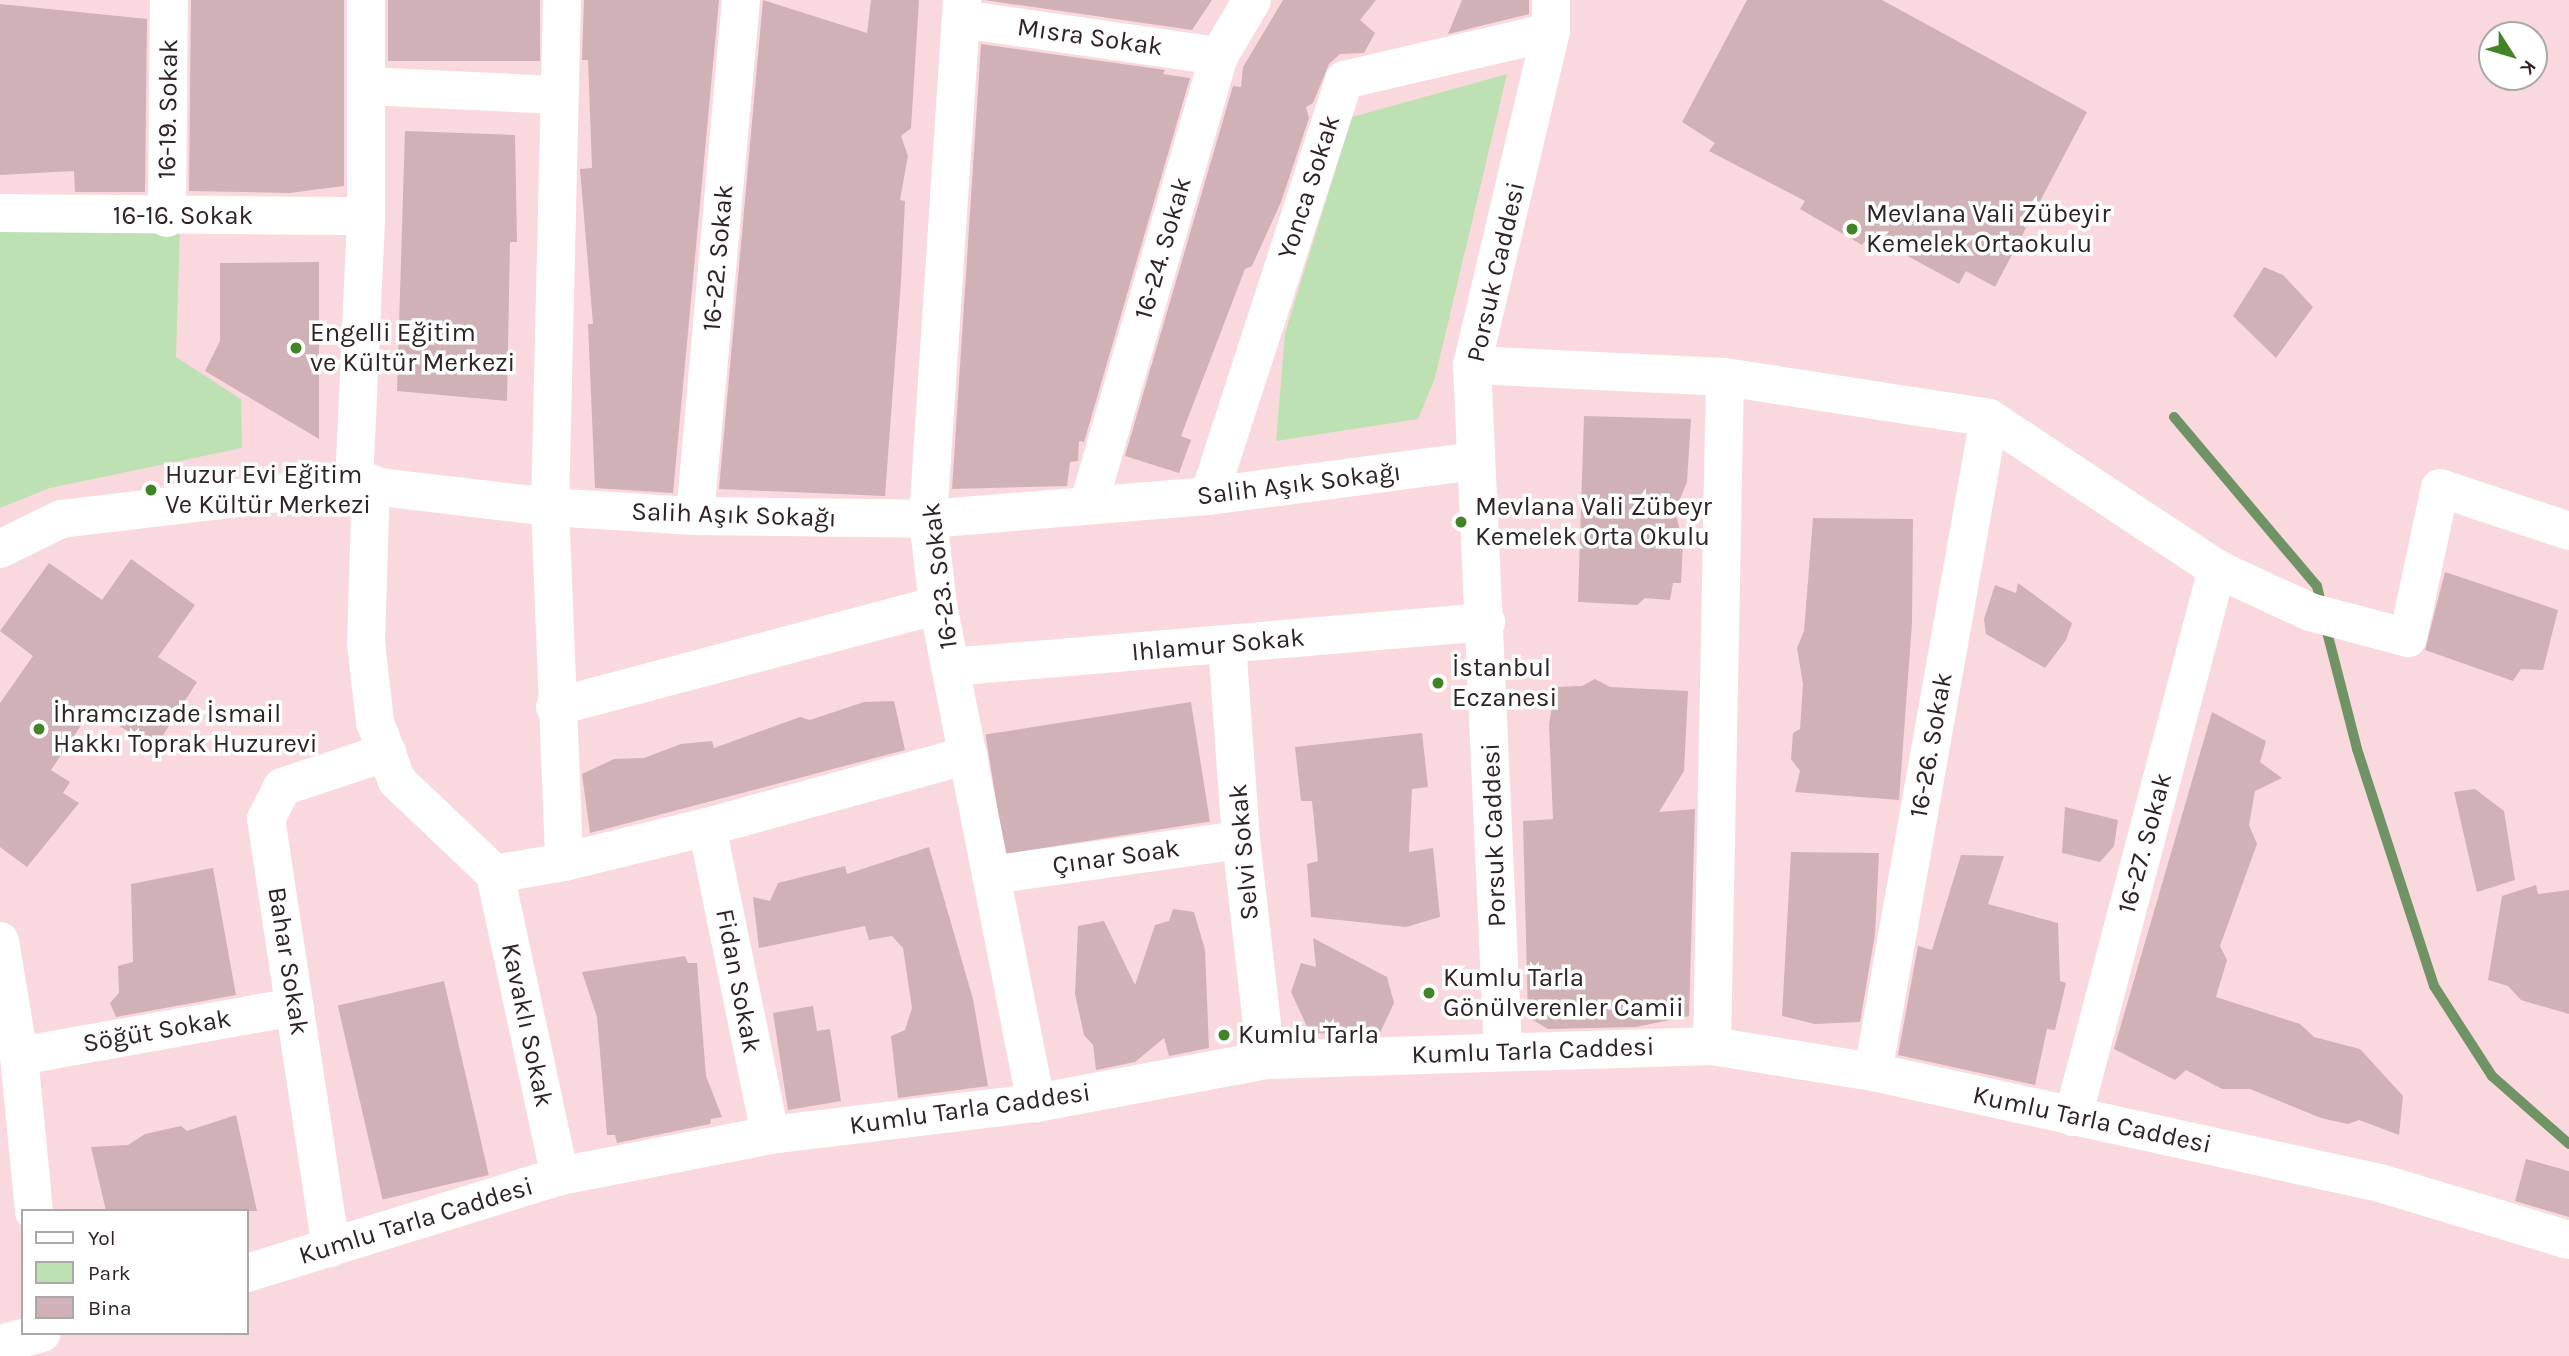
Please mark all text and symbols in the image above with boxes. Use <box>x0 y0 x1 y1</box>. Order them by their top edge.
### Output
street label: Mısra Sokak <box>1015 11 1165 63</box>
north arrow <box>2478 21 2548 91</box>
street label: 16-19. Sokak <box>151 38 185 180</box>
text: K <box>2516 56 2541 79</box>
street label: Yonca Sokak <box>1271 111 1347 263</box>
street label: 16-24. Sokak <box>1128 173 1198 323</box>
street label: Porsuk Caddesi <box>1460 179 1532 365</box>
street label: 16-22. Sokak <box>696 183 740 333</box>
place label: Mevlana Vali Zübeyir Kemelek Ortaokulu <box>1866 198 2111 260</box>
street label: 16-16. Sokak <box>113 200 253 232</box>
marker: Mevlana Vali Zübeyir Kemelek Ortaokulu <box>1844 221 1860 237</box>
place label: Engelli Eğitim ve Kültür Merkezi <box>310 317 515 378</box>
marker: Engelli Eğitim ve Kültür Merkezi <box>288 340 304 356</box>
street label: Salih Aşık Sokağı <box>1195 456 1403 512</box>
place label: Huzur Evi Eğitim Ve Kültür Merkezi <box>165 459 371 520</box>
marker: Huzur Evi Eğitim Ve Kültür Merkezi <box>143 482 159 498</box>
place label: Mevlana Vali Zübeyr Kemelek Orta Okulu <box>1475 491 1712 552</box>
street label: Salih Aşık Sokağı <box>631 496 837 534</box>
street label: 16-23. Sokak <box>916 501 964 651</box>
marker: Mevlana Vali Zübeyr Kemelek Orta Okulu <box>1453 514 1469 530</box>
street label: Ihlamur Sokak <box>1130 622 1306 668</box>
place label: İstanbul Eczanesi <box>1452 652 1557 714</box>
street label: 16-26. Sokak <box>1903 670 1959 820</box>
marker: İstanbul Eczanesi <box>1430 675 1446 691</box>
place label: İhramcızade İsmail Hakkı Toprak Huzurevi <box>53 698 318 760</box>
marker: İhramcızade İsmail Hakkı Toprak Huzurevi <box>31 721 47 737</box>
street label: Porsuk Caddesi <box>1475 742 1513 928</box>
street label: 16-27. Sokak <box>2111 769 2179 917</box>
street label: Selvi Sokak <box>1222 782 1266 922</box>
street label: Çınar Soak <box>1050 833 1182 881</box>
street label: Bahar Sokak <box>261 885 315 1037</box>
street label: Fidan Sokak <box>709 906 767 1056</box>
street label: Kavaklı Sokak <box>494 940 560 1110</box>
place label: Kumlu Tarla Gönülverenler Camii <box>1443 962 1684 1024</box>
marker: Kumlu Tarla Gönülverenler Camii <box>1421 985 1437 1001</box>
street label: Söğüt Sokak <box>81 1003 233 1059</box>
place label: Kumlu Tarla <box>1238 1019 1379 1051</box>
marker: Kumlu Tarla <box>1216 1027 1232 1043</box>
street label: Kumlu Tarla Caddesi <box>1411 1031 1655 1071</box>
street label: Kumlu Tarla Caddesi <box>847 1077 1093 1141</box>
street label: Kumlu Tarla Caddesi <box>1970 1079 2214 1161</box>
street label: Kumlu Tarla Caddesi <box>295 1171 537 1271</box>
legend <box>21 1209 248 1335</box>
text: Yol <box>88 1226 116 1250</box>
text: Park <box>88 1261 131 1285</box>
text: Bina <box>88 1296 132 1320</box>

